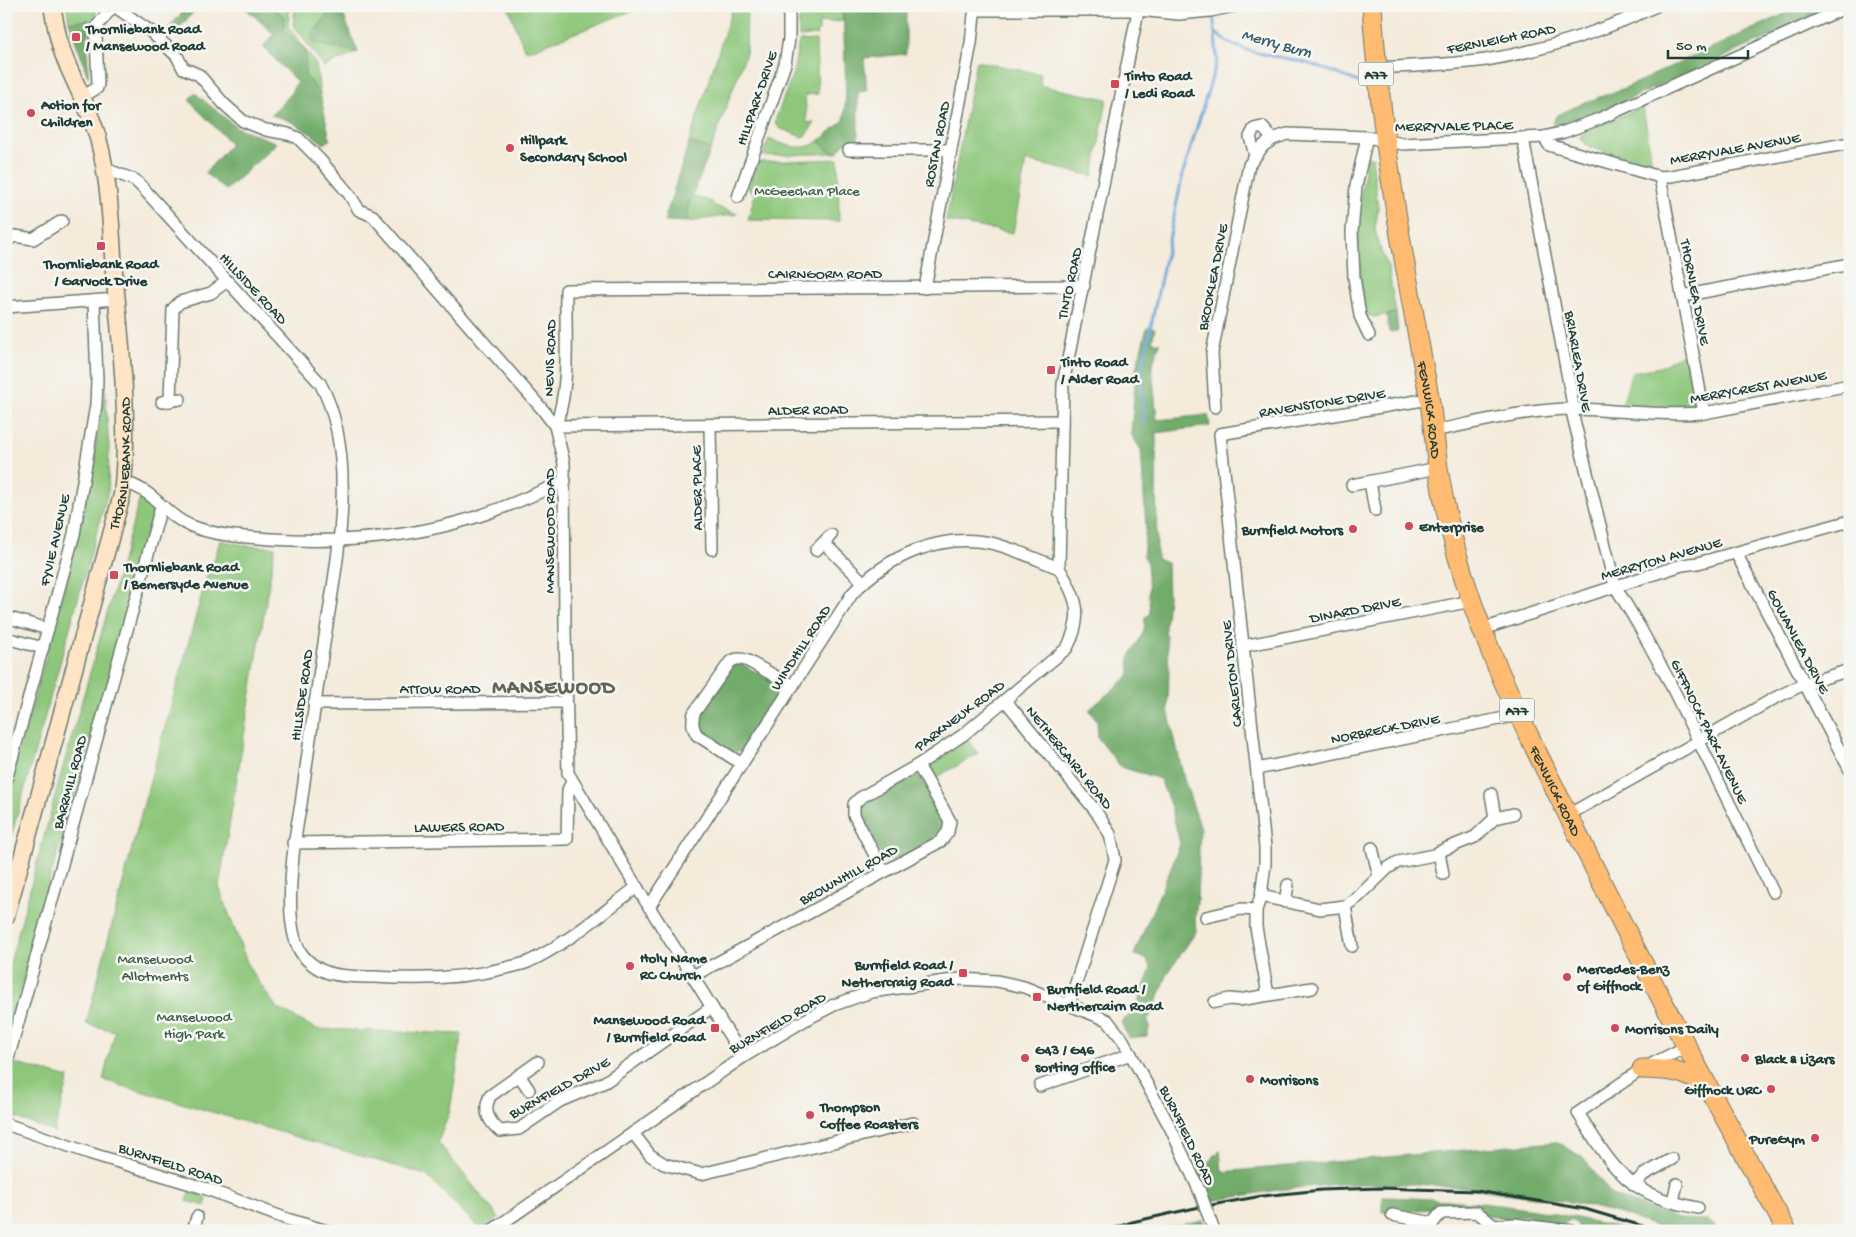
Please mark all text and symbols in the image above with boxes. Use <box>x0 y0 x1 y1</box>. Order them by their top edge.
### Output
place label: Thornliebank Road / Mansewood Road <box>85 21 207 56</box>
street label: FERNLEIGH ROAD <box>1445 21 1557 60</box>
water label: Merry Burn <box>1239 26 1313 64</box>
scale bar <box>1668 28 1748 60</box>
marker: Thornliebank Road / Mansewood Road <box>70 31 82 43</box>
text: 50 m <box>1676 38 1707 56</box>
street label: HILLPARK DRIVE <box>733 48 783 148</box>
road number: A77 <box>1358 62 1394 86</box>
place label: Tinto Road / Ledi Road <box>1124 68 1196 103</box>
marker: Tinto Road / Ledi Road <box>1109 78 1121 90</box>
place label: Action for Children <box>40 97 102 132</box>
street label: ROSTAN ROAD <box>921 100 955 189</box>
marker: Action for Children <box>25 107 37 119</box>
street label: MERRYVALE PLACE <box>1395 117 1514 137</box>
street label: MERRYVALE AVENUE <box>1669 130 1803 170</box>
place label: Hillpark Secondary School <box>520 132 628 167</box>
marker: Hillpark Secondary School <box>504 142 516 154</box>
park label: McGeechan Place <box>754 183 860 201</box>
street label: BROOKLEA DRIVE <box>1195 222 1233 333</box>
street label: THORNLEA DRIVE <box>1675 237 1713 347</box>
marker: Thornliebank Road / Garvock Drive <box>95 240 107 252</box>
street label: TINTO ROAD <box>1054 246 1087 322</box>
street label: HILLSIDE ROAD <box>215 250 291 329</box>
place label: Thornliebank Road / Garvock Drive <box>43 256 161 291</box>
street label: CAIRNGORM ROAD <box>768 266 882 284</box>
street label: BRIARLEA DRIVE <box>1559 309 1595 414</box>
street label: NEVIS ROAD <box>541 319 561 397</box>
place label: Tinto Road / Alder Road <box>1060 354 1141 389</box>
street label: FENWICK ROAD <box>1411 359 1444 460</box>
marker: Tinto Road / Alder Road <box>1045 364 1057 376</box>
street label: MERRYCREST AVENUE <box>1689 367 1829 409</box>
street label: RAVENSTONE DRIVE <box>1258 385 1387 423</box>
street label: THORNLIEBANK ROAD <box>106 397 136 533</box>
street label: ALDER ROAD <box>768 401 849 421</box>
street label: ALDER PLACE <box>688 445 708 531</box>
street label: MANSEWOOD ROAD <box>542 468 560 594</box>
street label: FYVIE AVENUE <box>36 492 75 589</box>
place label: Enterprise <box>1419 519 1485 537</box>
marker: Enterprise <box>1403 520 1415 532</box>
place label: Burnfield Motors <box>1241 522 1344 540</box>
marker: Burnfield Motors <box>1347 523 1359 535</box>
street label: MERRYTON AVENUE <box>1599 534 1725 586</box>
place label: Thornliebank Road / Bemersyde Avenue <box>123 559 250 594</box>
marker: Thornliebank Road / Bemersyde Avenue <box>108 569 120 581</box>
street label: GOWANLEA DRIVE <box>1762 586 1833 698</box>
street label: DINARD DRIVE <box>1307 593 1403 629</box>
street label: WINDHILL ROAD <box>767 602 836 694</box>
street label: CARLETON DRIVE <box>1218 619 1248 728</box>
street label: HILLSIDE ROAD <box>288 648 318 742</box>
street label: GIFFNOCK PARK AVENUE <box>1665 657 1751 808</box>
street label: PARKNEUK ROAD <box>911 677 1009 757</box>
district label: MANSEWOOD <box>492 678 616 701</box>
street label: ATTOW ROAD <box>399 681 481 699</box>
road number: A77 <box>1500 698 1534 722</box>
street label: NETHERCAIRN ROAD <box>1021 703 1116 814</box>
street label: NORBRECK DRIVE <box>1329 710 1442 749</box>
street label: BARRMILL ROAD <box>50 733 92 832</box>
street label: FENWICK ROAD <box>1524 742 1584 840</box>
street label: LAWERS ROAD <box>414 818 505 838</box>
street label: BROWNHILL ROAD <box>796 841 901 911</box>
place label: Holy Name RC Church <box>639 950 708 985</box>
park label: Mansewood Allotments <box>117 951 194 986</box>
place label: Burnfield Road / Nethercraig Road <box>841 957 955 992</box>
marker: Holy Name RC Church <box>624 960 636 972</box>
place label: Mercedes-Benz of Giffnock <box>1576 961 1671 996</box>
marker: Burnfield Road / Nethercraig Road <box>957 967 969 979</box>
marker: Mercedes-Benz of Giffnock <box>1561 971 1573 983</box>
place label: Burnfield Road / Nerthercairn Road <box>1046 981 1165 1016</box>
street label: BURNFIELD ROAD <box>725 989 830 1059</box>
marker: Burnfield Road / Nerthercairn Road <box>1031 991 1043 1003</box>
park label: Mansewood High Park <box>156 1009 233 1044</box>
place label: Mansewood Road / Burnfield Road <box>594 1012 707 1047</box>
place label: Morrisons Daily <box>1625 1021 1719 1039</box>
marker: Mansewood Road / Burnfield Road <box>709 1022 721 1034</box>
marker: Morrisons Daily <box>1609 1022 1621 1034</box>
place label: G43 / G46 sorting office <box>1035 1042 1117 1077</box>
place label: Black & Lizars <box>1754 1051 1836 1069</box>
marker: G43 / G46 sorting office <box>1019 1052 1031 1064</box>
marker: Black & Lizars <box>1739 1052 1751 1064</box>
street label: BURNFIELD DRIVE <box>506 1053 614 1124</box>
place label: Morrisons <box>1260 1072 1320 1090</box>
marker: Morrisons <box>1244 1073 1256 1085</box>
street label: BURNFIELD ROAD <box>1154 1082 1218 1189</box>
place label: Giffnock URC <box>1684 1082 1763 1100</box>
marker: Giffnock URC <box>1765 1083 1777 1095</box>
place label: Thompson Coffee Roasters <box>819 1099 920 1134</box>
marker: Thompson Coffee Roasters <box>804 1109 816 1121</box>
place label: PureGym <box>1748 1131 1805 1149</box>
marker: PureGym <box>1809 1132 1821 1144</box>
street label: BURNFIELD ROAD <box>115 1139 225 1190</box>

